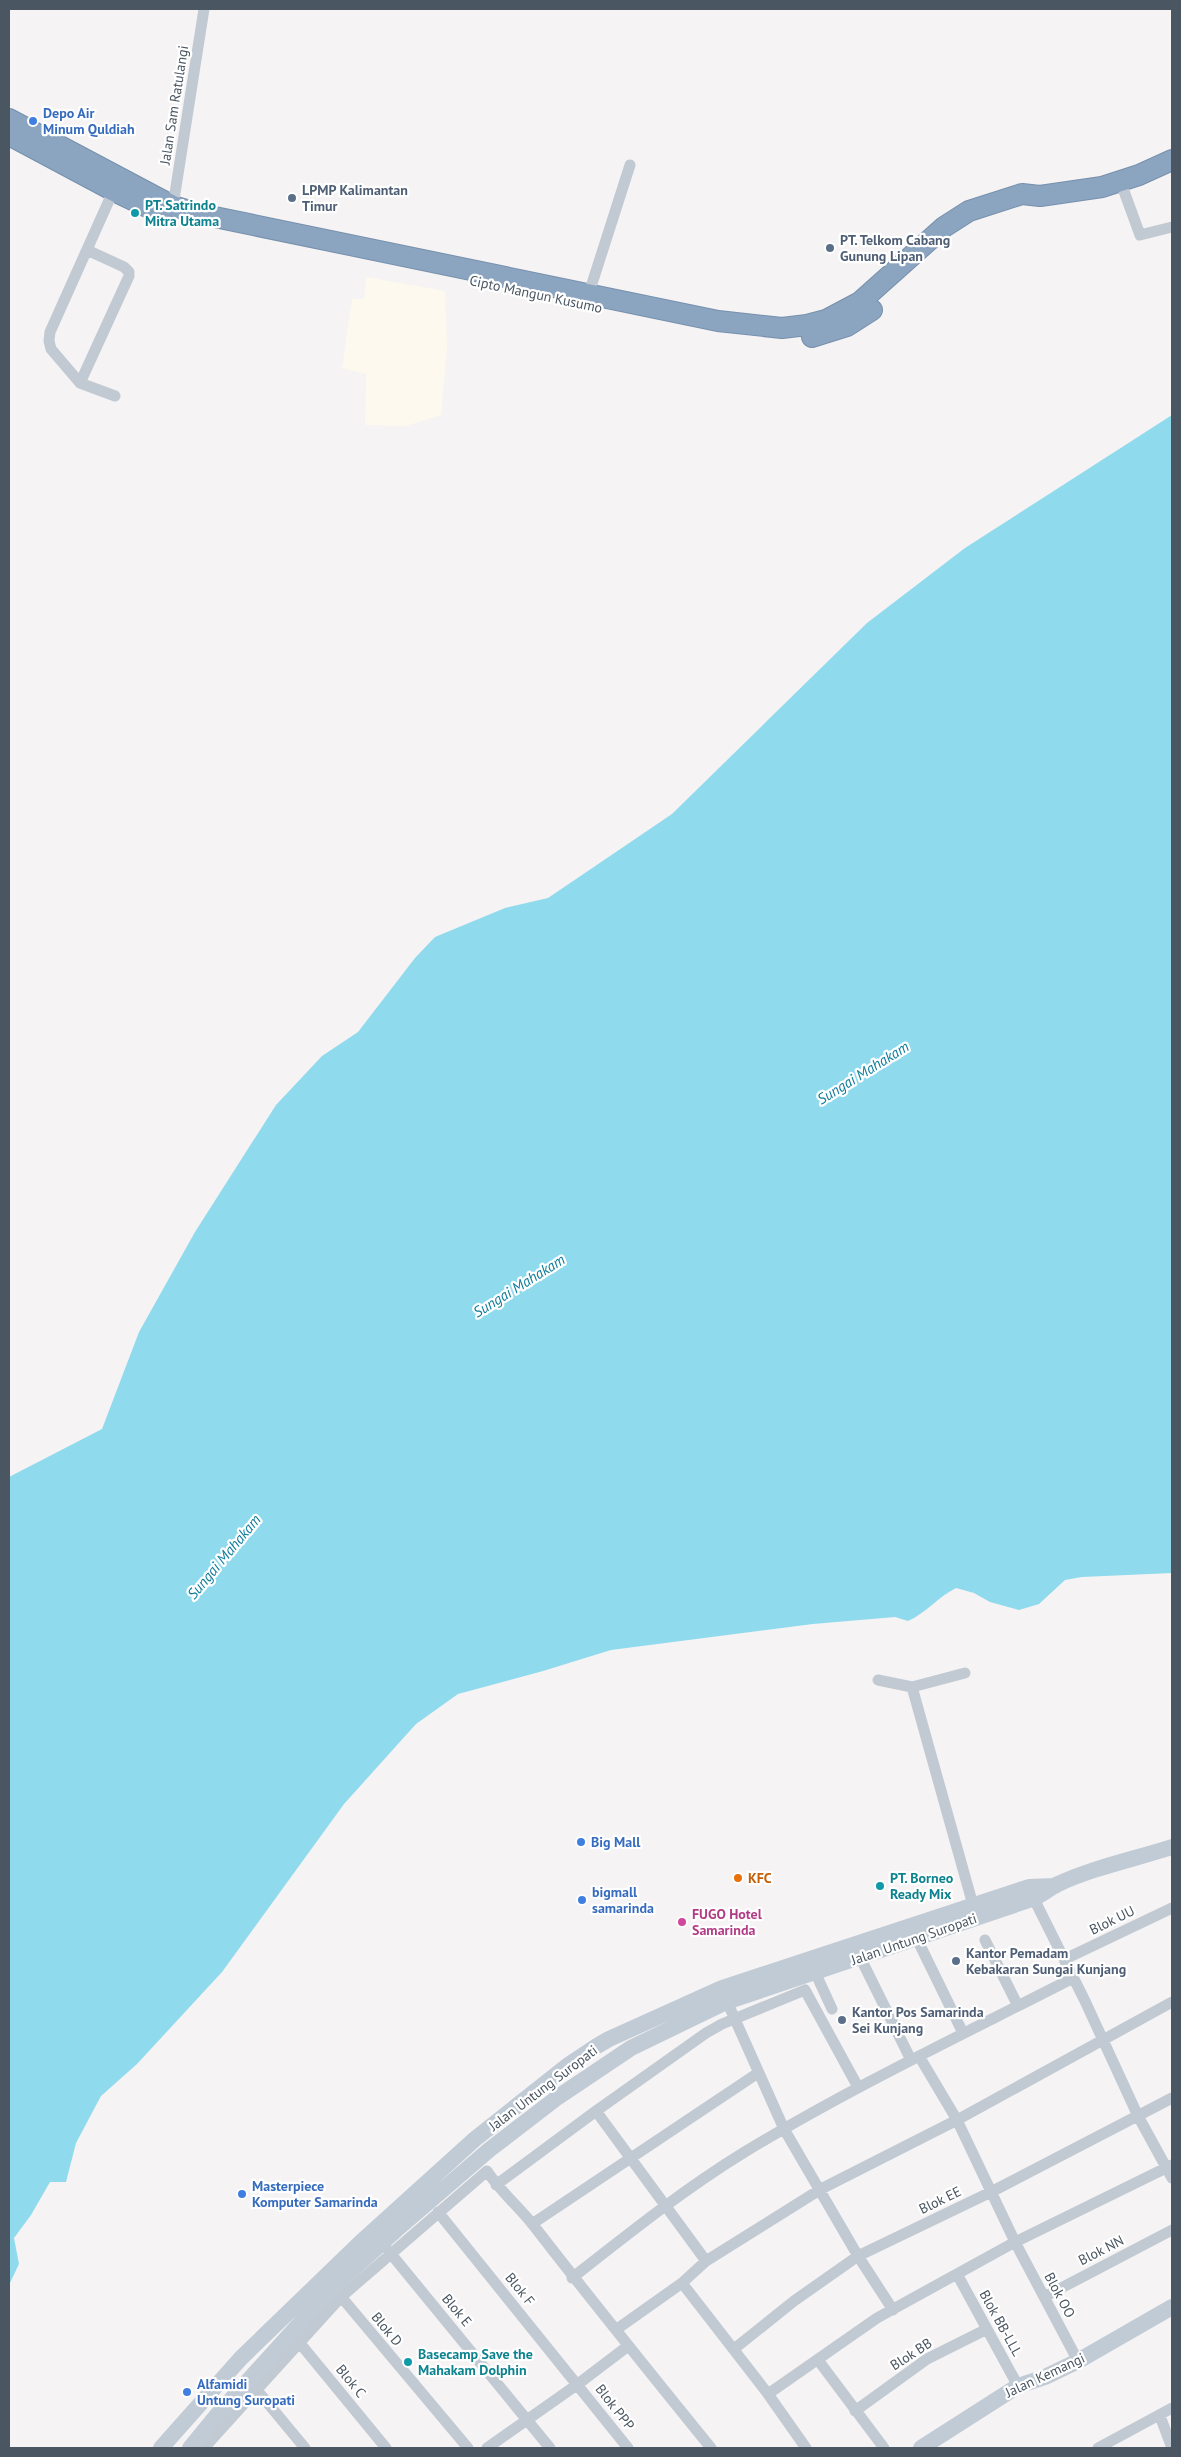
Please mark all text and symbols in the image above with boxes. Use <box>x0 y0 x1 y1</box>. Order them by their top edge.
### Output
street label: Jalan Sam Ratulangi <box>156 44 192 167</box>
place label: Depo Air Minum Quldiah <box>43 104 135 138</box>
marker: Depo Air Minum Quldiah <box>27 115 39 127</box>
place label: LPMP Kalimantan Timur <box>302 181 408 215</box>
marker: LPMP Kalimantan Timur <box>286 192 298 204</box>
place label: PT. Satrindo Mitra Utama <box>145 196 219 230</box>
marker: PT. Satrindo Mitra Utama <box>129 207 141 219</box>
place label: PT. Telkom Cabang Gunung Lipan <box>840 231 950 265</box>
marker: PT. Telkom Cabang Gunung Lipan <box>824 242 836 254</box>
street label: Cipto Mangun Kusumo <box>468 271 604 317</box>
water label: Sungai Mahakam <box>813 1037 912 1108</box>
water label: Sungai Mahakam <box>469 1250 568 1321</box>
water label: Sungai Mahakam <box>183 1510 265 1603</box>
place label: Big Mall <box>591 1833 641 1851</box>
marker: Big Mall <box>575 1836 587 1848</box>
place label: KFC <box>748 1869 772 1887</box>
place label: PT. Borneo Ready Mix <box>890 1869 954 1903</box>
marker: KFC <box>732 1872 744 1884</box>
marker: PT. Borneo Ready Mix <box>874 1880 886 1892</box>
place label: bigmall samarinda <box>592 1883 654 1917</box>
marker: bigmall samarinda <box>576 1894 588 1906</box>
street label: Blok UU <box>1086 1901 1138 1939</box>
place label: FUGO Hotel Samarinda <box>692 1905 763 1939</box>
street label: Jalan Untung Suropati <box>848 1909 979 1969</box>
marker: FUGO Hotel Samarinda <box>676 1916 688 1928</box>
place label: Kantor Pemadam Kebakaran Sungai Kunjang <box>966 1944 1126 1978</box>
marker: Kantor Pemadam Kebakaran Sungai Kunjang <box>950 1955 962 1967</box>
place label: Kantor Pos Samarinda Sei Kunjang <box>852 2003 984 2037</box>
marker: Kantor Pos Samarinda Sei Kunjang <box>836 2014 848 2026</box>
street label: Jalan Untung Suropati <box>484 2041 601 2135</box>
place label: Masterpiece Komputer Samarinda <box>252 2177 378 2211</box>
street label: Blok EE <box>916 2182 964 2218</box>
marker: Masterpiece Komputer Samarinda <box>236 2188 248 2200</box>
street label: Blok NN <box>1075 2231 1127 2269</box>
street label: Blok F <box>501 2269 539 2309</box>
street label: Blok OO <box>1041 2269 1079 2321</box>
street label: Blok BB-LLL <box>975 2287 1027 2359</box>
street label: Blok E <box>438 2290 476 2330</box>
street label: Blok D <box>368 2308 406 2350</box>
street label: Blok BB <box>887 2334 935 2374</box>
place label: Basecamp Save the Mahakam Dolphin <box>418 2345 533 2379</box>
street label: Jalan Kemangi <box>1001 2349 1088 2402</box>
marker: Basecamp Save the Mahakam Dolphin <box>402 2356 414 2368</box>
street label: Blok C <box>332 2361 370 2401</box>
place label: Alfamidi Untung Suropati <box>197 2375 295 2409</box>
street label: Blok PPP <box>592 2380 639 2434</box>
marker: Alfamidi Untung Suropati <box>181 2386 193 2398</box>

